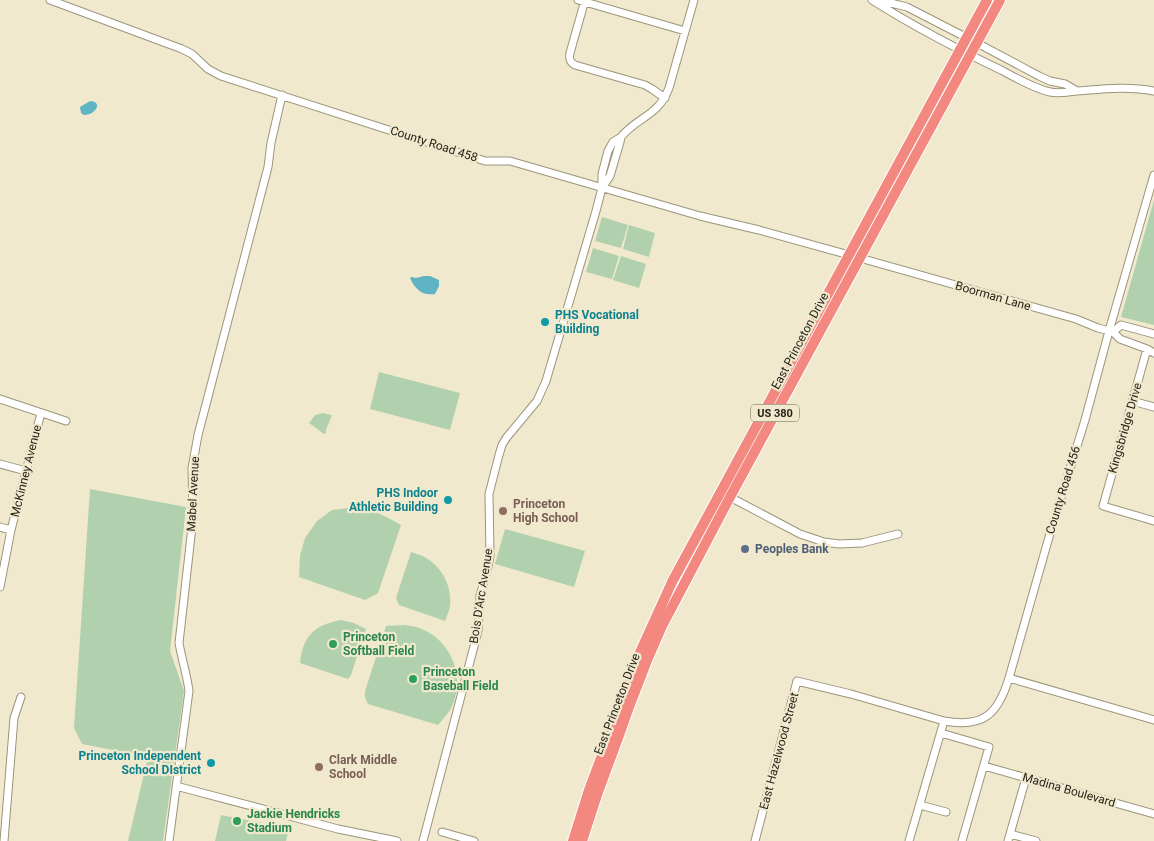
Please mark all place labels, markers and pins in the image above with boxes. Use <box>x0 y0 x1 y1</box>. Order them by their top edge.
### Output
place label: PHS Vocational Building <box>555 308 639 336</box>
marker: PHS Vocational Building <box>539 316 551 328</box>
place label: PHS Indoor Athletic Building <box>349 486 439 514</box>
marker: PHS Indoor Athletic Building <box>442 494 454 506</box>
place label: Princeton High School <box>513 497 578 525</box>
marker: Princeton High School <box>497 505 509 517</box>
place label: Peoples Bank <box>755 542 829 556</box>
marker: Peoples Bank <box>739 543 751 555</box>
place label: Princeton Softball Field <box>343 630 414 658</box>
marker: Princeton Softball Field <box>327 638 339 650</box>
place label: Princeton Baseball Field <box>423 665 499 693</box>
marker: Princeton Baseball Field <box>407 673 419 685</box>
place label: Princeton Independent School DIstrict <box>78 749 201 777</box>
place label: Clark Middle School <box>329 753 398 781</box>
marker: Princeton Independent School DIstrict <box>205 757 217 769</box>
marker: Clark Middle School <box>313 761 325 773</box>
place label: Jackie Hendricks Stadium <box>247 807 340 835</box>
marker: Jackie Hendricks Stadium <box>231 815 243 827</box>

